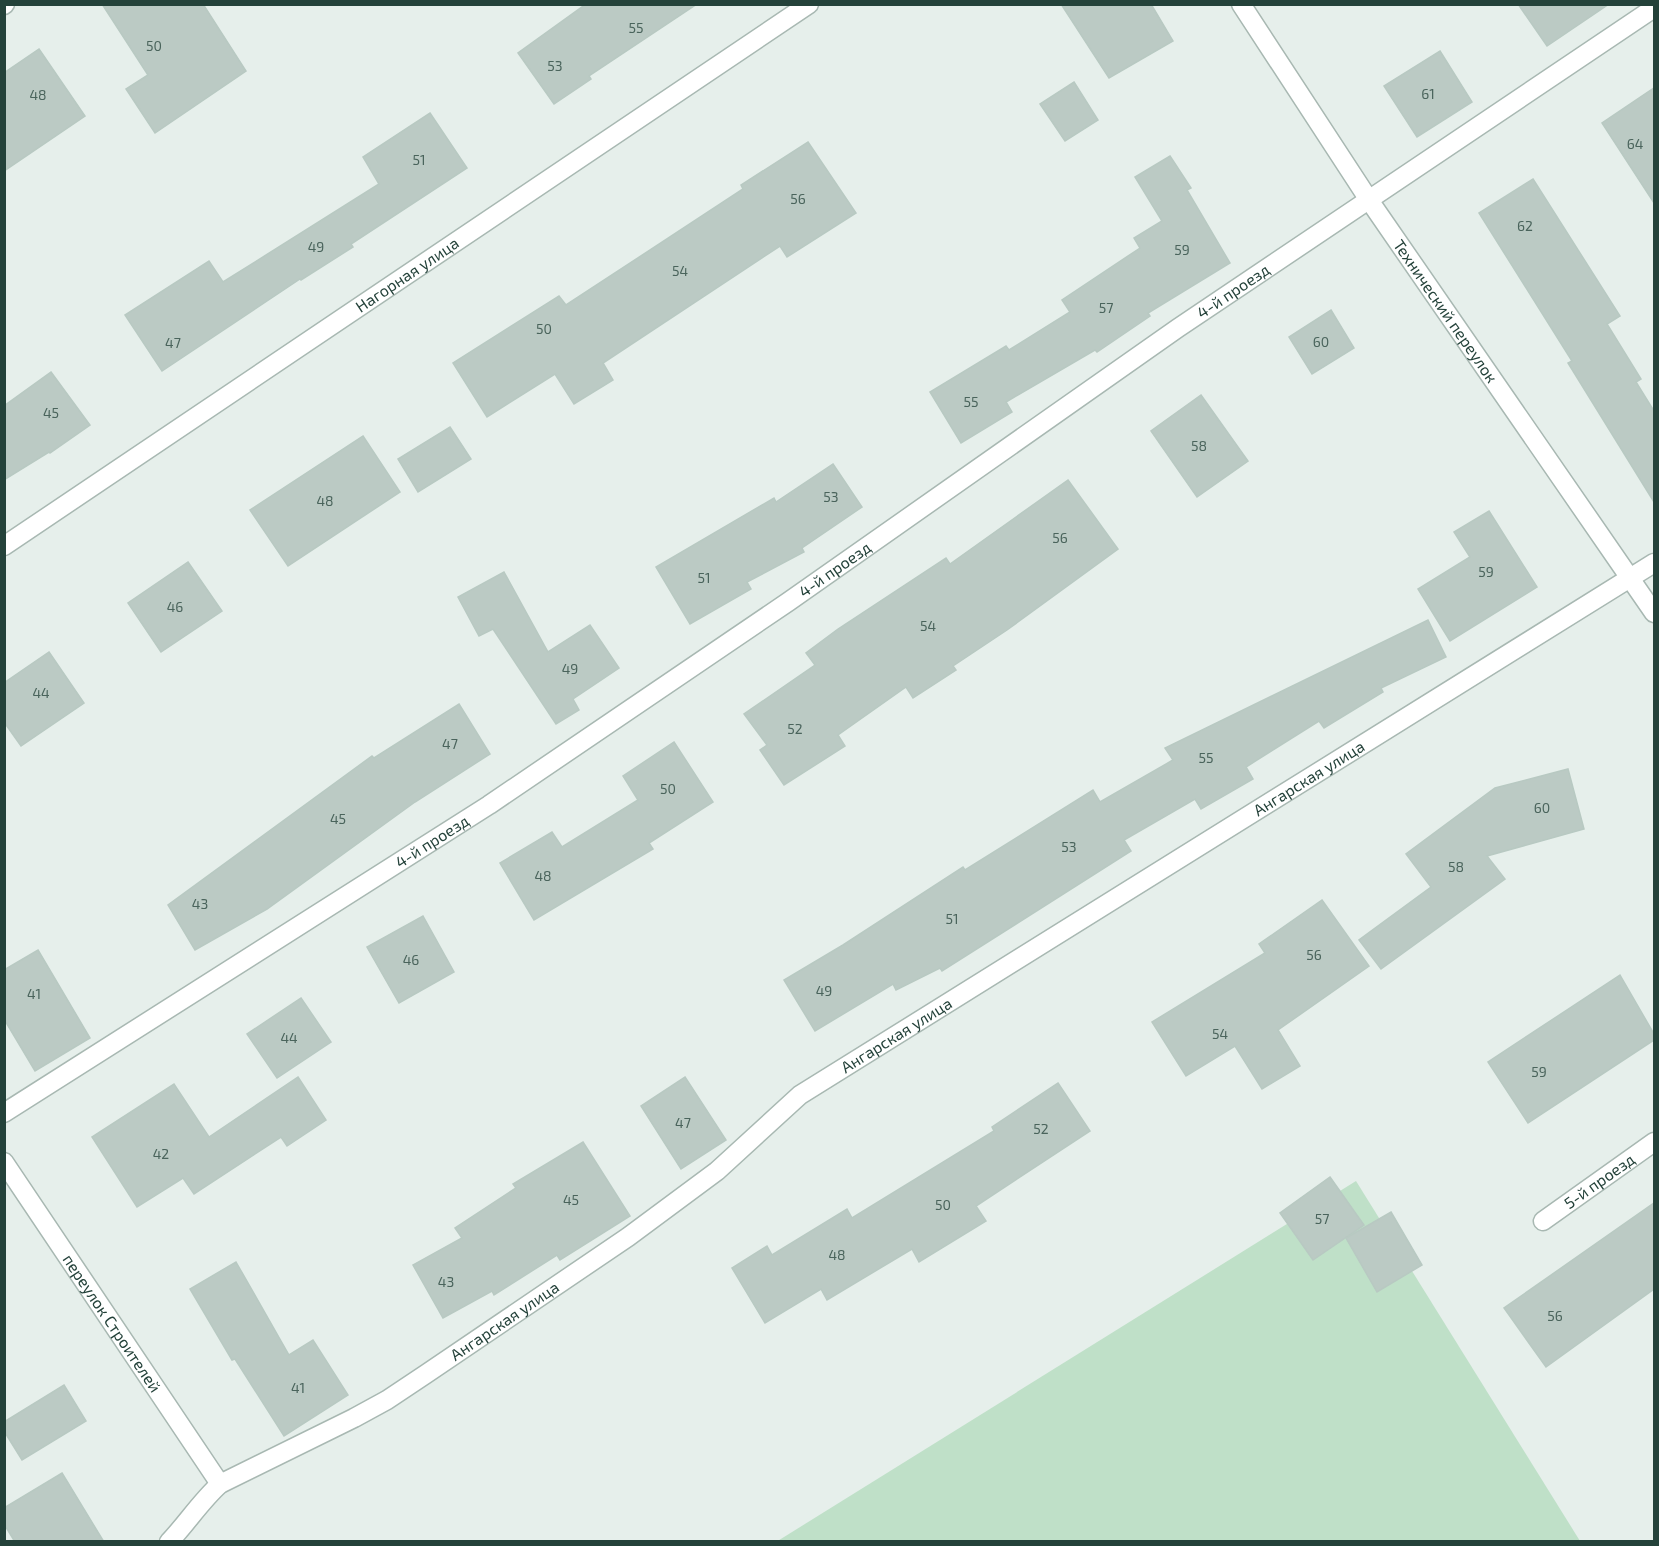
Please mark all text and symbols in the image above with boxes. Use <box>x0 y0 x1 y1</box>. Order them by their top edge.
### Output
house number: 55 <box>628 19 644 36</box>
house number: 50 <box>146 37 162 54</box>
house number: 53 <box>547 57 563 74</box>
house number: 61 <box>1421 85 1435 102</box>
house number: 48 <box>29 86 47 103</box>
house number: 64 <box>1627 135 1643 152</box>
house number: 51 <box>412 151 426 168</box>
house number: 56 <box>790 190 806 207</box>
house number: 62 <box>1517 217 1533 234</box>
street label: Нагорная улица <box>352 233 462 316</box>
street label: Технический переулок <box>1390 236 1502 386</box>
house number: 49 <box>308 238 324 255</box>
house number: 59 <box>1174 241 1190 258</box>
street label: 4-й проезд <box>1193 259 1273 322</box>
house number: 54 <box>672 262 688 279</box>
house number: 57 <box>1099 299 1113 316</box>
house number: 50 <box>536 320 552 337</box>
house number: 60 <box>1313 333 1329 350</box>
house number: 47 <box>165 334 181 351</box>
house number: 55 <box>963 393 979 410</box>
house number: 45 <box>43 404 59 421</box>
house number: 58 <box>1191 437 1207 454</box>
house number: 53 <box>823 488 839 505</box>
house number: 48 <box>316 492 334 509</box>
house number: 56 <box>1052 529 1068 546</box>
street label: 4-й проезд <box>795 537 874 601</box>
house number: 59 <box>1478 563 1494 580</box>
house number: 51 <box>697 569 711 586</box>
house number: 46 <box>167 598 183 615</box>
house number: 54 <box>920 617 936 634</box>
house number: 49 <box>562 660 578 677</box>
house number: 44 <box>32 684 50 701</box>
house number: 52 <box>787 720 803 737</box>
house number: 47 <box>442 735 458 752</box>
street label: Ангарская улица <box>1250 736 1368 819</box>
house number: 55 <box>1198 749 1214 766</box>
house number: 50 <box>660 780 676 797</box>
house number: 60 <box>1534 799 1550 816</box>
house number: 45 <box>330 810 346 827</box>
street label: 4-й проезд <box>391 810 472 871</box>
house number: 53 <box>1061 838 1077 855</box>
house number: 58 <box>1448 858 1464 875</box>
house number: 48 <box>534 867 552 884</box>
house number: 43 <box>192 895 208 912</box>
house number: 51 <box>945 910 959 927</box>
house number: 56 <box>1306 946 1322 963</box>
house number: 46 <box>403 951 419 968</box>
house number: 49 <box>816 982 832 999</box>
house number: 41 <box>27 985 41 1002</box>
street label: Ангарская улица <box>837 993 955 1076</box>
house number: 54 <box>1212 1025 1228 1042</box>
house number: 44 <box>280 1029 298 1046</box>
house number: 59 <box>1531 1063 1547 1080</box>
house number: 47 <box>675 1114 691 1131</box>
house number: 52 <box>1033 1120 1049 1137</box>
house number: 42 <box>153 1145 169 1162</box>
street label: 5-й проезд <box>1560 1149 1638 1212</box>
house number: 45 <box>563 1191 579 1208</box>
house number: 50 <box>935 1196 951 1213</box>
house number: 57 <box>1315 1210 1329 1227</box>
house number: 48 <box>828 1246 846 1263</box>
street label: переулок Строителей <box>59 1250 166 1396</box>
house number: 43 <box>438 1273 454 1290</box>
street label: Ангарская улица <box>446 1277 562 1364</box>
house number: 56 <box>1547 1307 1563 1324</box>
house number: 41 <box>291 1379 305 1396</box>

